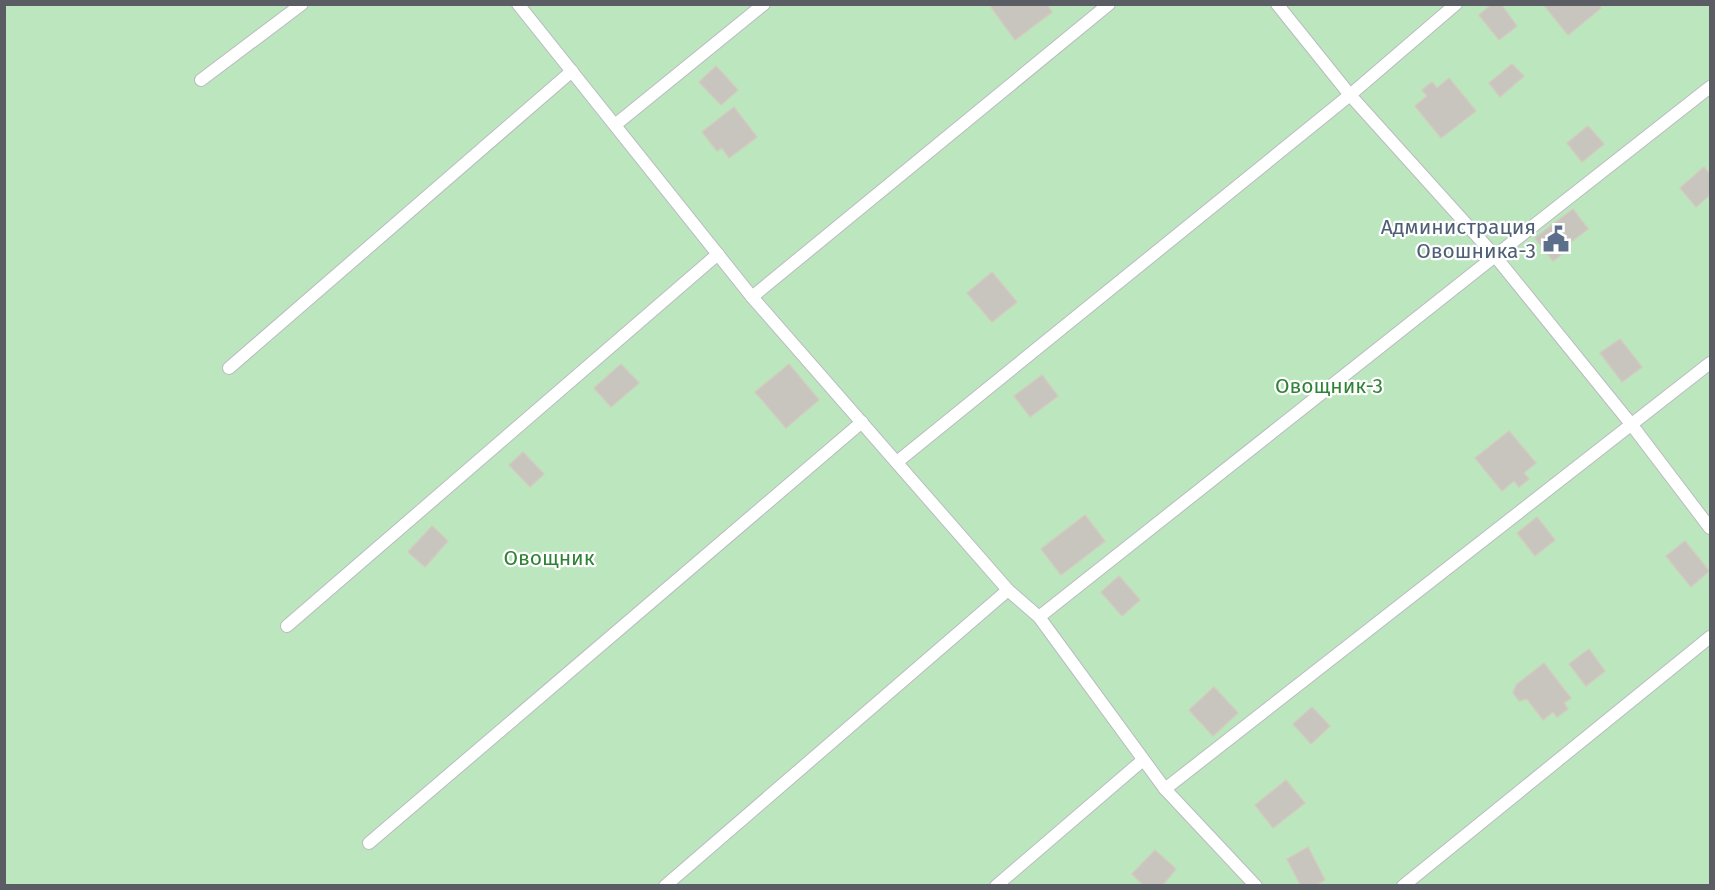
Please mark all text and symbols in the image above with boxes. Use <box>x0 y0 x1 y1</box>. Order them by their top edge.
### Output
place label: Администрация Овошника-3 <box>1381 214 1536 264</box>
public building icon: Администрация Овошника-3 <box>1541 224 1571 254</box>
park label: Овощник-3 <box>1275 373 1383 399</box>
park label: Овощник <box>503 545 595 571</box>

